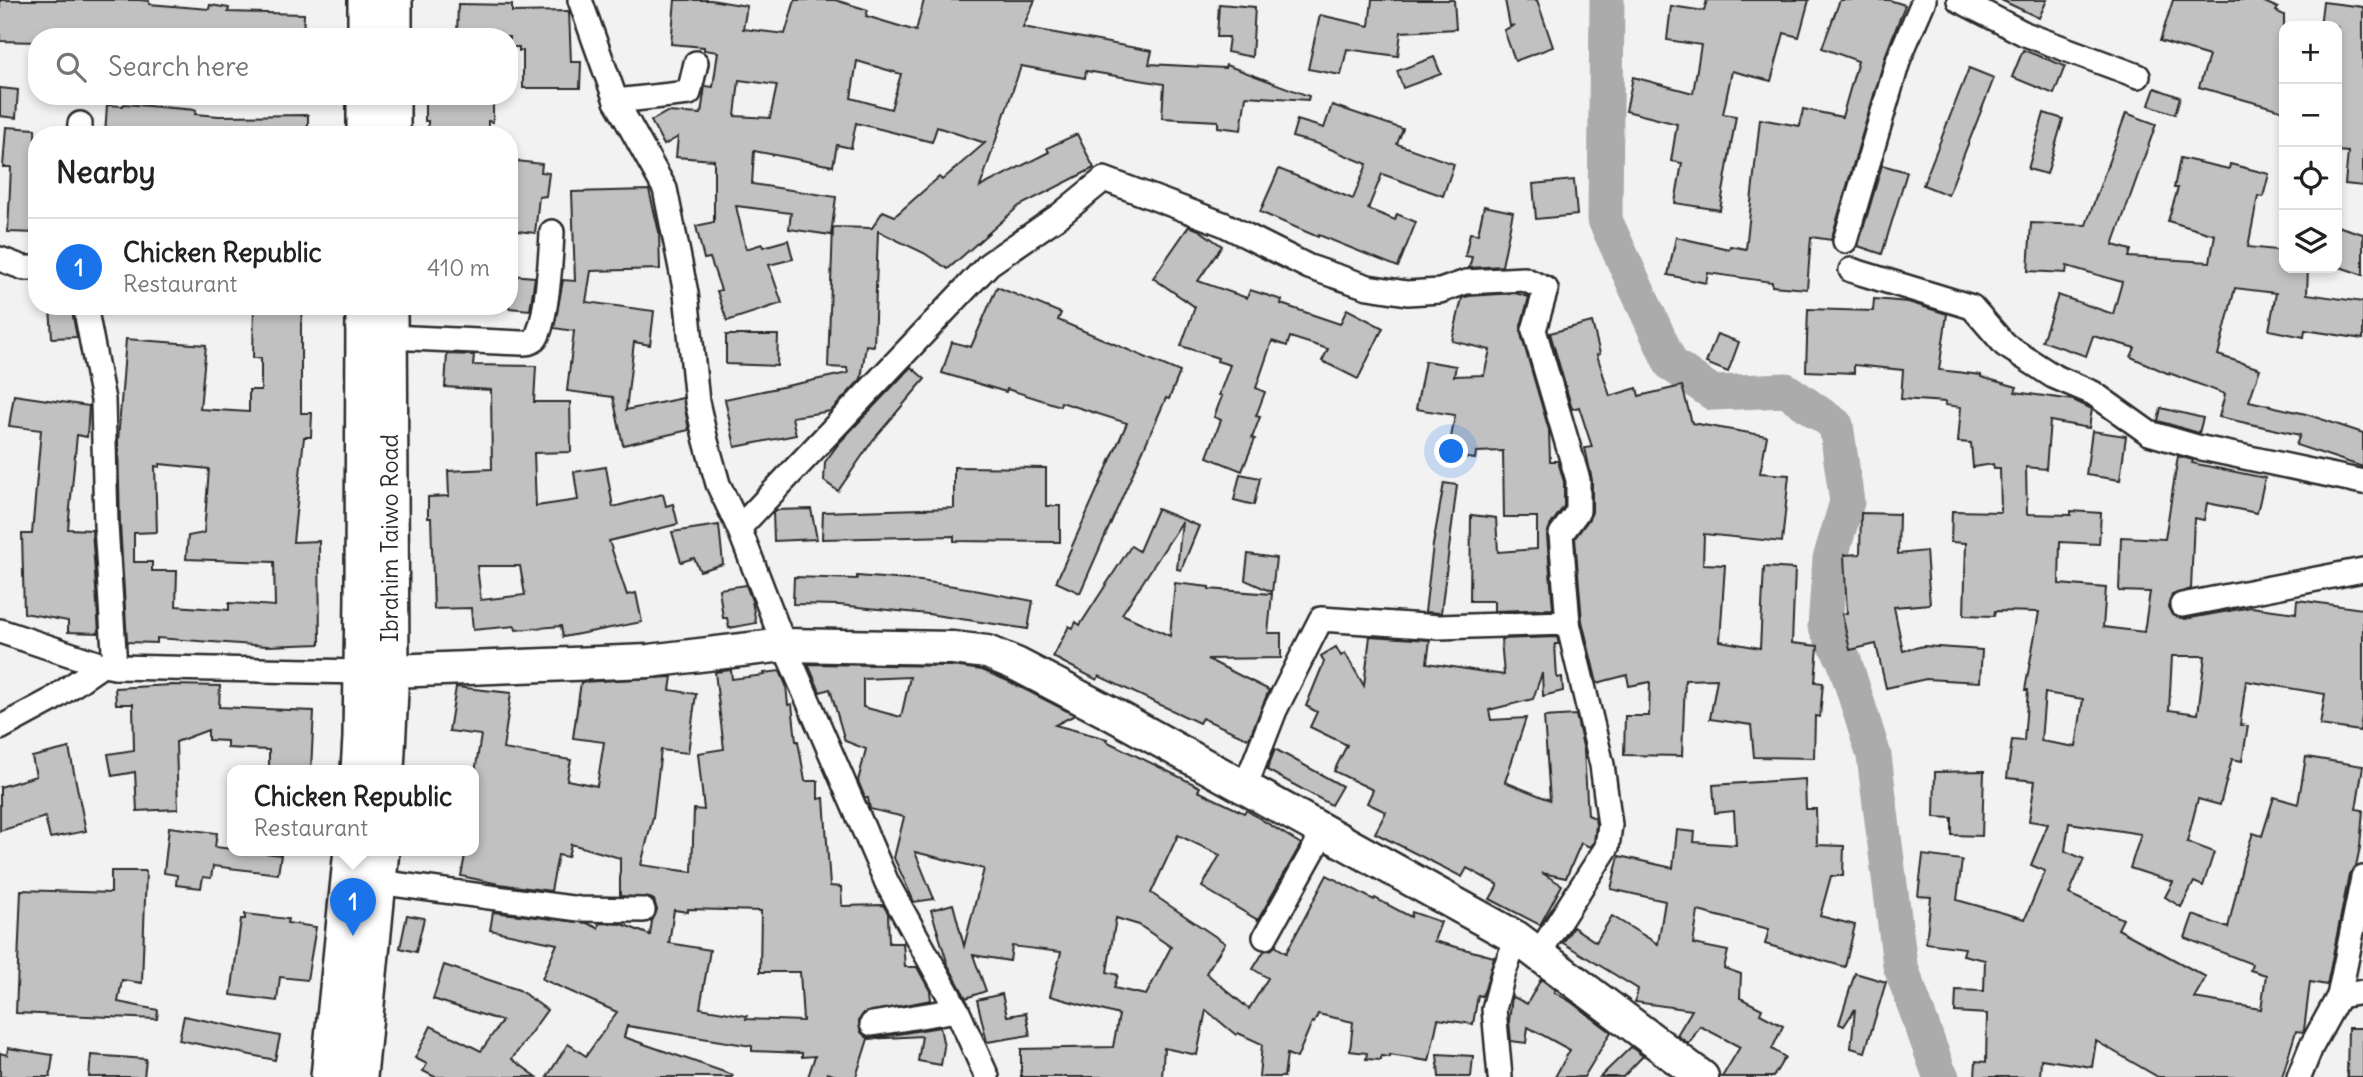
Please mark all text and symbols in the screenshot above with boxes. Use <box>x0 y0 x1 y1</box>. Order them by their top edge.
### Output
map controls <box>2279 21 2342 273</box>
button: + <box>2279 21 2342 84</box>
search box <box>28 28 518 105</box>
icon: search <box>52 48 90 86</box>
text: Search here <box>108 50 249 83</box>
button: − <box>2279 84 2342 147</box>
button: locate <box>2279 147 2342 210</box>
text: Nearby <box>56 153 156 191</box>
button: layers <box>2279 210 2342 273</box>
text: Chicken Republic <box>123 236 322 269</box>
text: 1 <box>74 253 84 282</box>
text: 410 m <box>427 253 490 282</box>
text: Restaurant <box>123 269 237 298</box>
street label: Ibrahim Taiwo Road <box>375 434 404 642</box>
your location <box>1434 434 1468 468</box>
popup <box>227 765 479 856</box>
text: Chicken Republic <box>254 780 452 813</box>
text: Restaurant <box>254 813 368 842</box>
pin: 1 <box>330 878 376 936</box>

